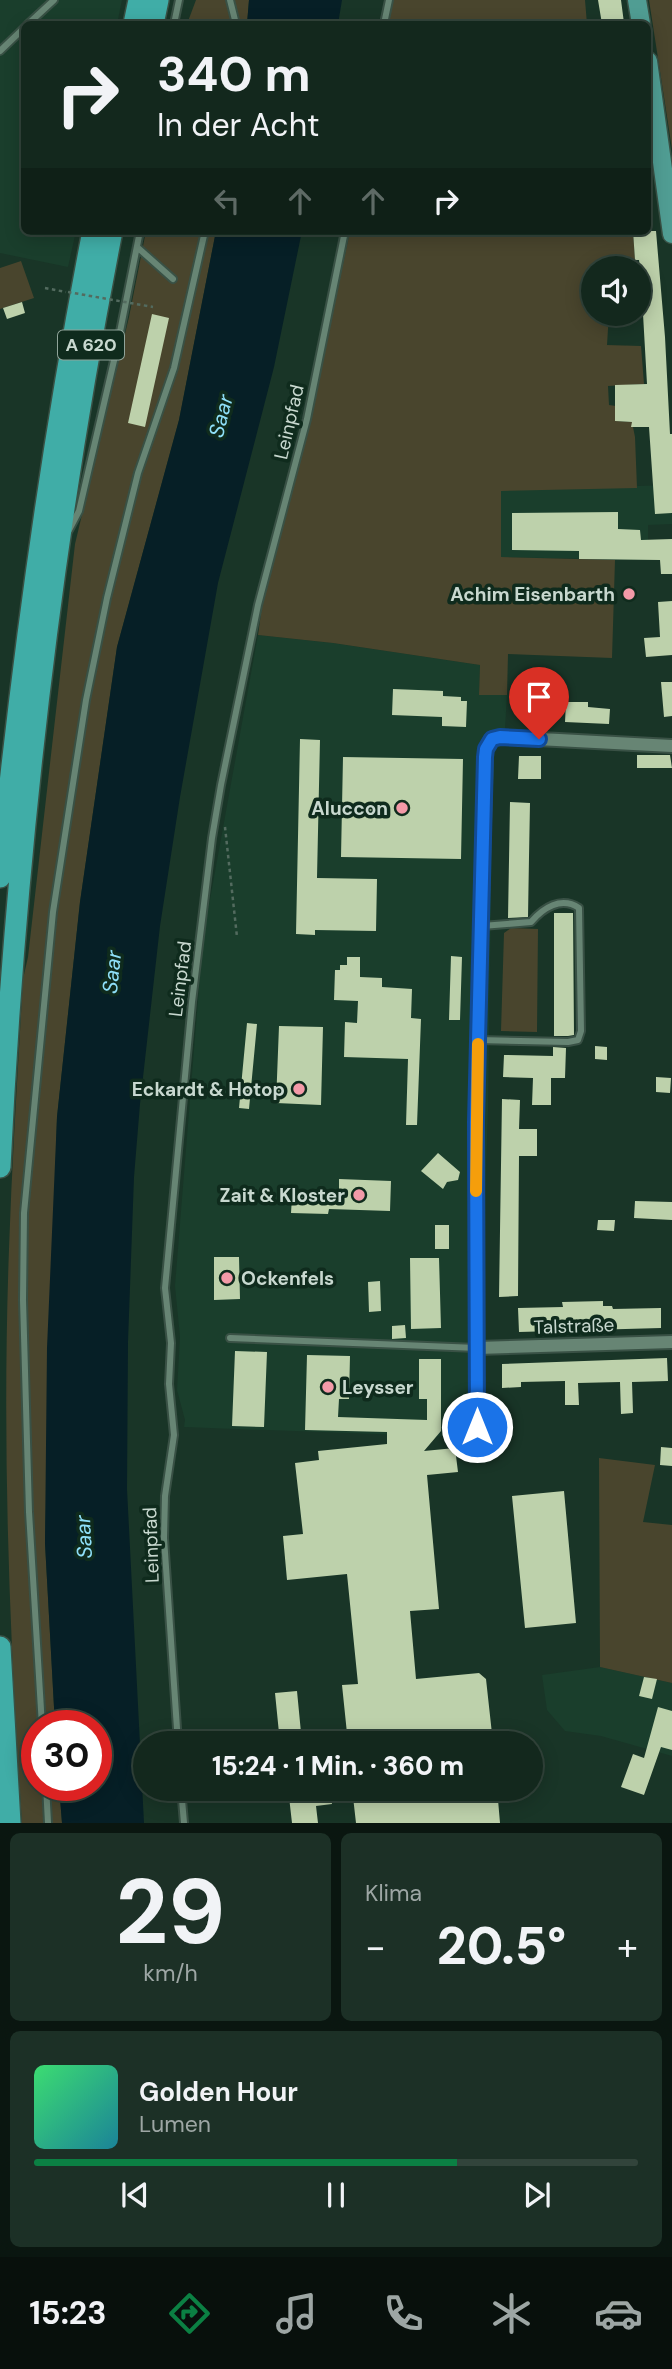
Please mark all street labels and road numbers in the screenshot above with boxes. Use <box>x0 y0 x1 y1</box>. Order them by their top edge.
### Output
road number: A 620 <box>58 330 124 360</box>
street label: Leinpfad <box>268 382 310 462</box>
street label: Leinpfad <box>163 940 197 1018</box>
street label: Talstraße <box>533 1312 615 1340</box>
street label: Leinpfad <box>137 1507 165 1583</box>

